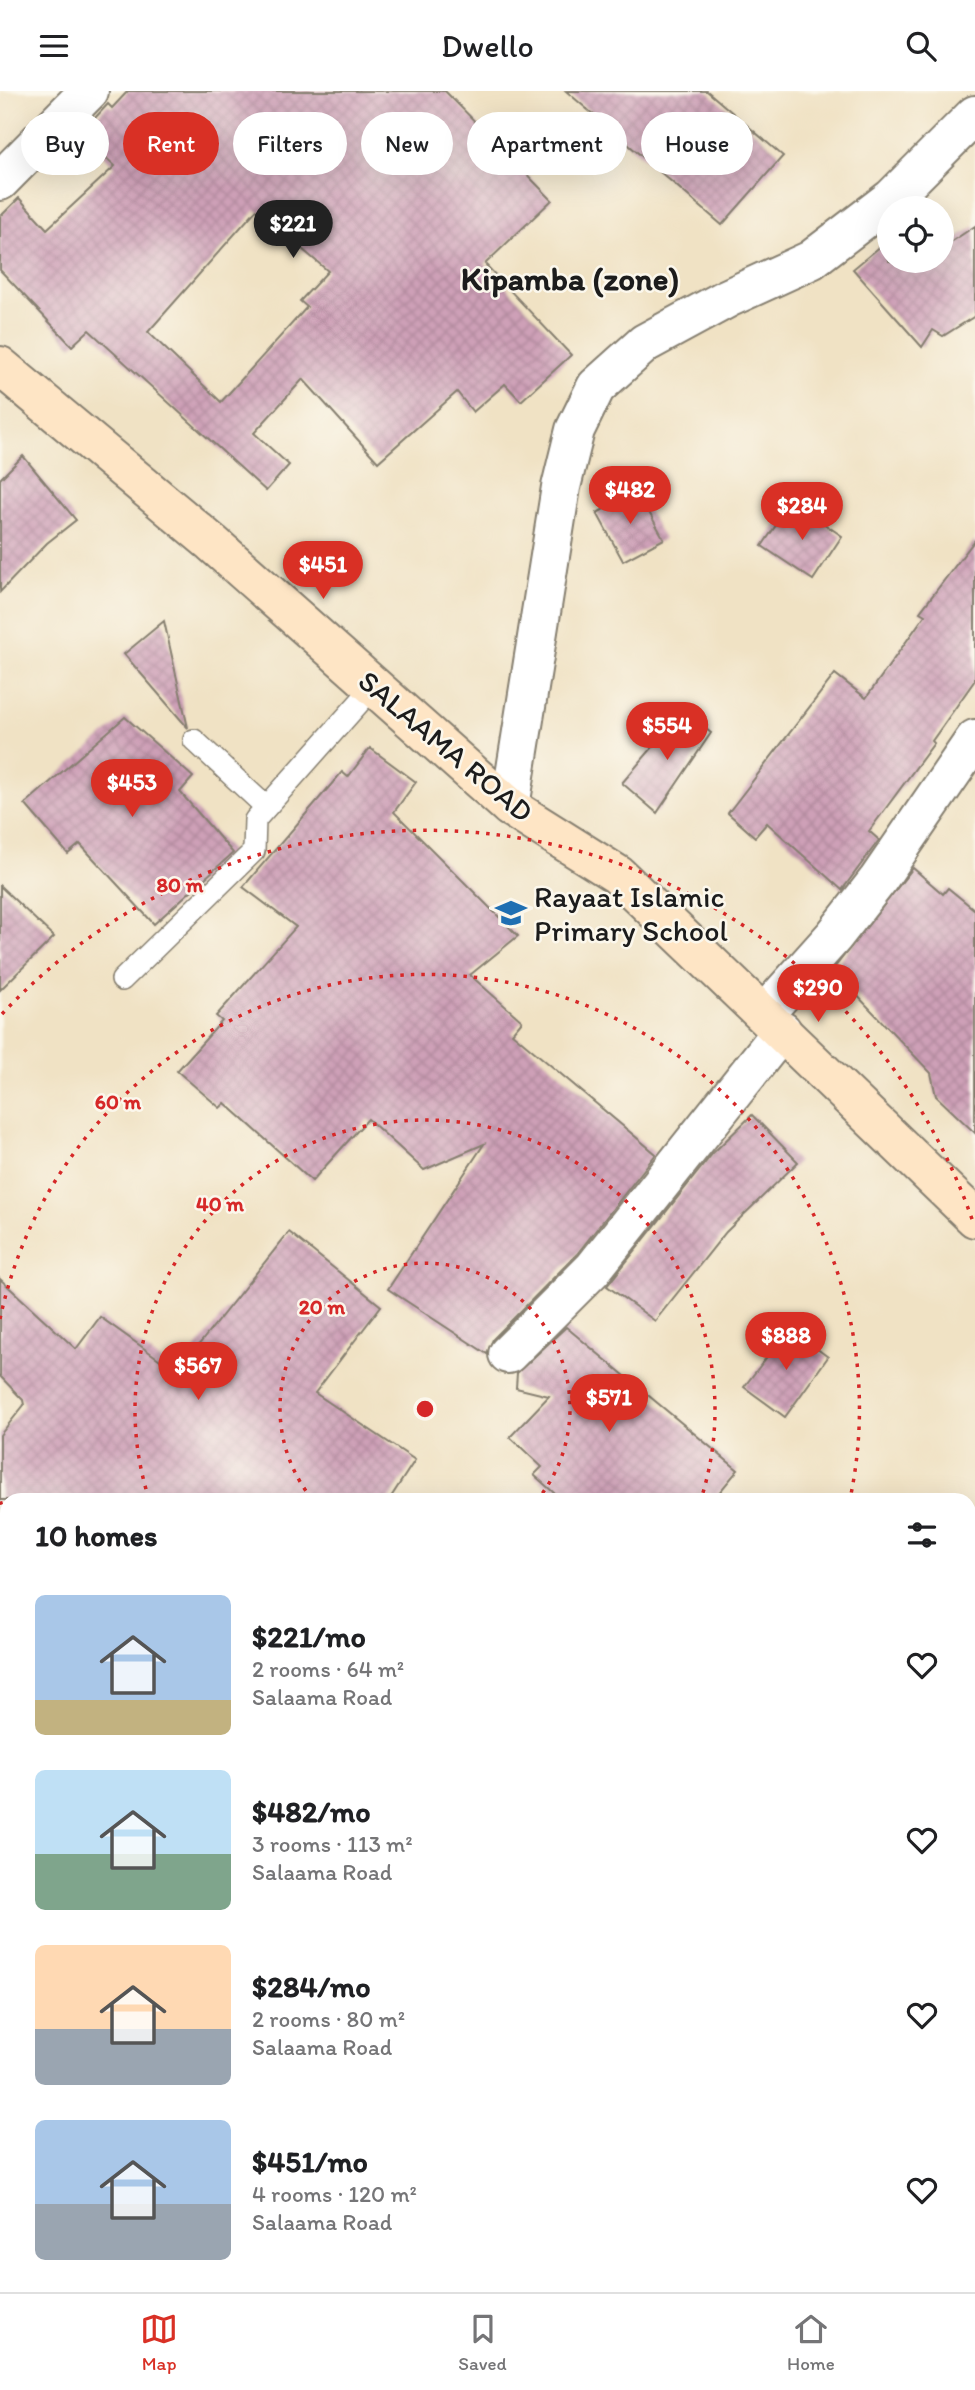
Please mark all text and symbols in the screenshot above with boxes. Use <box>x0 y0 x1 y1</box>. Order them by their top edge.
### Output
icon: menu <box>35 27 73 65</box>
text: Dwello <box>441 27 534 65</box>
icon: search <box>902 27 940 65</box>
chip: Buy <box>21 112 109 175</box>
chip: Rent <box>123 112 219 175</box>
chip: Filters <box>233 112 347 175</box>
chip: New <box>361 112 453 175</box>
chip: Apartment <box>467 112 627 175</box>
chip: House <box>641 112 753 175</box>
map controls <box>877 196 954 273</box>
button: locate <box>877 196 954 273</box>
pin: $221 <box>252 201 334 260</box>
text: $221 <box>270 209 316 237</box>
district label: Kipamba (zone) <box>461 259 679 298</box>
pin: $482 <box>589 467 671 526</box>
text: $482 <box>605 475 655 503</box>
pin: $284 <box>761 483 843 542</box>
text: $284 <box>777 491 827 519</box>
pin: $451 <box>282 541 364 601</box>
text: $451 <box>299 550 347 578</box>
street label: SALAAMA ROAD <box>351 662 541 830</box>
pin: $554 <box>626 703 708 762</box>
text: $554 <box>642 711 692 739</box>
pin: $453 <box>91 759 173 819</box>
text: $453 <box>107 768 157 796</box>
text: 80 m <box>157 872 204 897</box>
place label: Rayaat Islamic Primary School <box>534 878 728 949</box>
school or university icon: Rayaat Islamic Primary School <box>494 896 528 930</box>
pin: $290 <box>777 965 859 1024</box>
text: $290 <box>793 973 843 1001</box>
text: 60 m <box>95 1089 142 1114</box>
text: 40 m <box>196 1191 244 1216</box>
text: 20 m <box>299 1294 346 1319</box>
pin: $888 <box>745 1313 827 1372</box>
text: $888 <box>761 1321 811 1349</box>
pin: $567 <box>157 1343 239 1402</box>
text: $567 <box>174 1351 222 1379</box>
pin: $571 <box>568 1375 650 1434</box>
text: $571 <box>586 1383 632 1411</box>
centre of rings <box>413 1397 437 1421</box>
icon: filters <box>903 1516 941 1554</box>
text: 10 homes <box>35 1517 158 1554</box>
text: $221/mo <box>252 1618 366 1655</box>
icon: home <box>91 1623 175 1707</box>
icon: heart <box>903 1646 941 1684</box>
text: 2 rooms · 64 m² <box>252 1655 404 1683</box>
text: Salaama Road <box>252 1683 392 1711</box>
text: $482/mo <box>252 1793 371 1830</box>
icon: home <box>91 1798 175 1882</box>
icon: heart <box>903 1821 941 1859</box>
text: 3 rooms · 113 m² <box>252 1830 413 1858</box>
text: Salaama Road <box>252 1858 392 1886</box>
text: $284/mo <box>252 1968 371 2005</box>
icon: home <box>91 1973 175 2057</box>
icon: heart <box>903 1996 941 2034</box>
text: 2 rooms · 80 m² <box>252 2005 405 2033</box>
text: Salaama Road <box>252 2033 392 2061</box>
text: $451/mo <box>252 2143 368 2180</box>
icon: home <box>91 2148 175 2232</box>
icon: heart <box>903 2171 941 2209</box>
text: 4 rooms · 120 m² <box>252 2180 417 2208</box>
text: Salaama Road <box>252 2208 392 2236</box>
tab: Map <box>140 2310 178 2375</box>
tab: Saved <box>458 2310 507 2375</box>
tab: Home <box>787 2310 835 2375</box>

